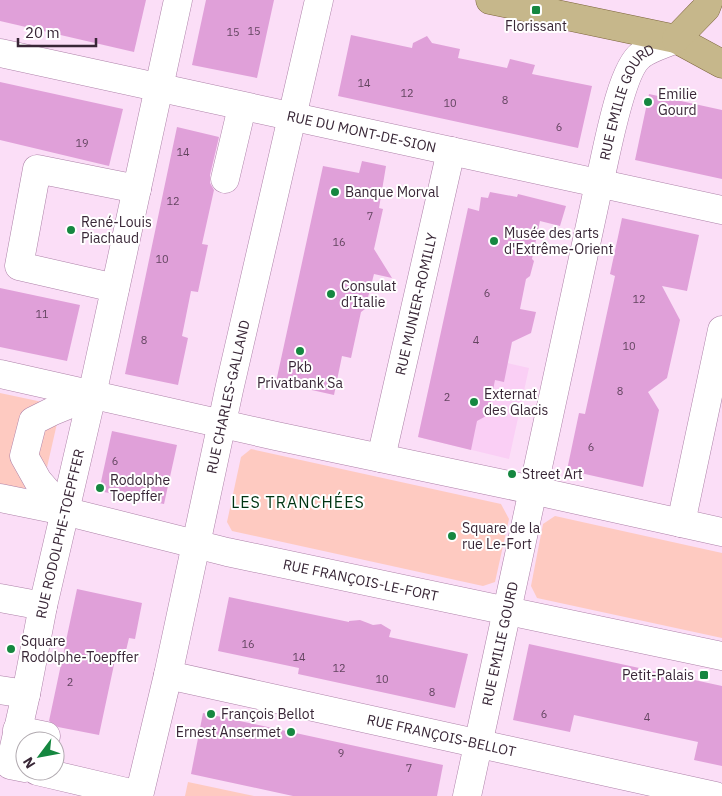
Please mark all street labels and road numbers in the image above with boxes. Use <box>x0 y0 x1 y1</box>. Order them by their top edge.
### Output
street label: RUE EMILIE GOURD <box>596 40 657 162</box>
street label: RUE DU MONT-DE-SION <box>285 107 438 157</box>
street label: RUE MUNIER-ROMILLY <box>391 230 441 377</box>
street label: RUE CHARLES-GALLAND <box>202 318 254 475</box>
street label: RUE RODOLPHE-TOEPFFER <box>32 447 88 620</box>
street label: RUE FRANÇOIS-LE-FORT <box>281 555 440 605</box>
street label: RUE EMILIE GOURD <box>478 580 522 707</box>
street label: RUE FRANÇOIS-BELLOT <box>365 710 518 761</box>

